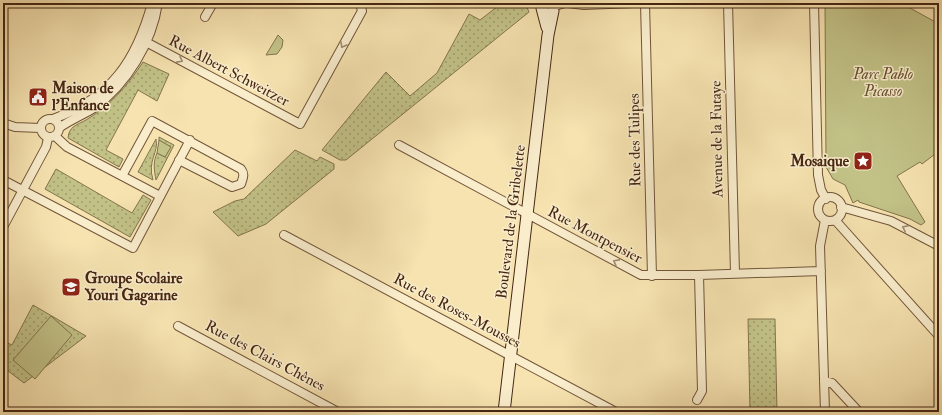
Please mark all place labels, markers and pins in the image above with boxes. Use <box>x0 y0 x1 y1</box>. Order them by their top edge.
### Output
place label: Maison de l’Enfance <box>51 79 114 115</box>
public building icon: Maison de l’Enfance <box>27 86 49 108</box>
place icon: Mosaique <box>852 150 874 172</box>
place label: Mosaique <box>789 152 850 172</box>
place label: Groupe Scolaire Youri Gagarine <box>84 269 183 306</box>
school or university icon: Groupe Scolaire Youri Gagarine <box>60 276 82 298</box>

